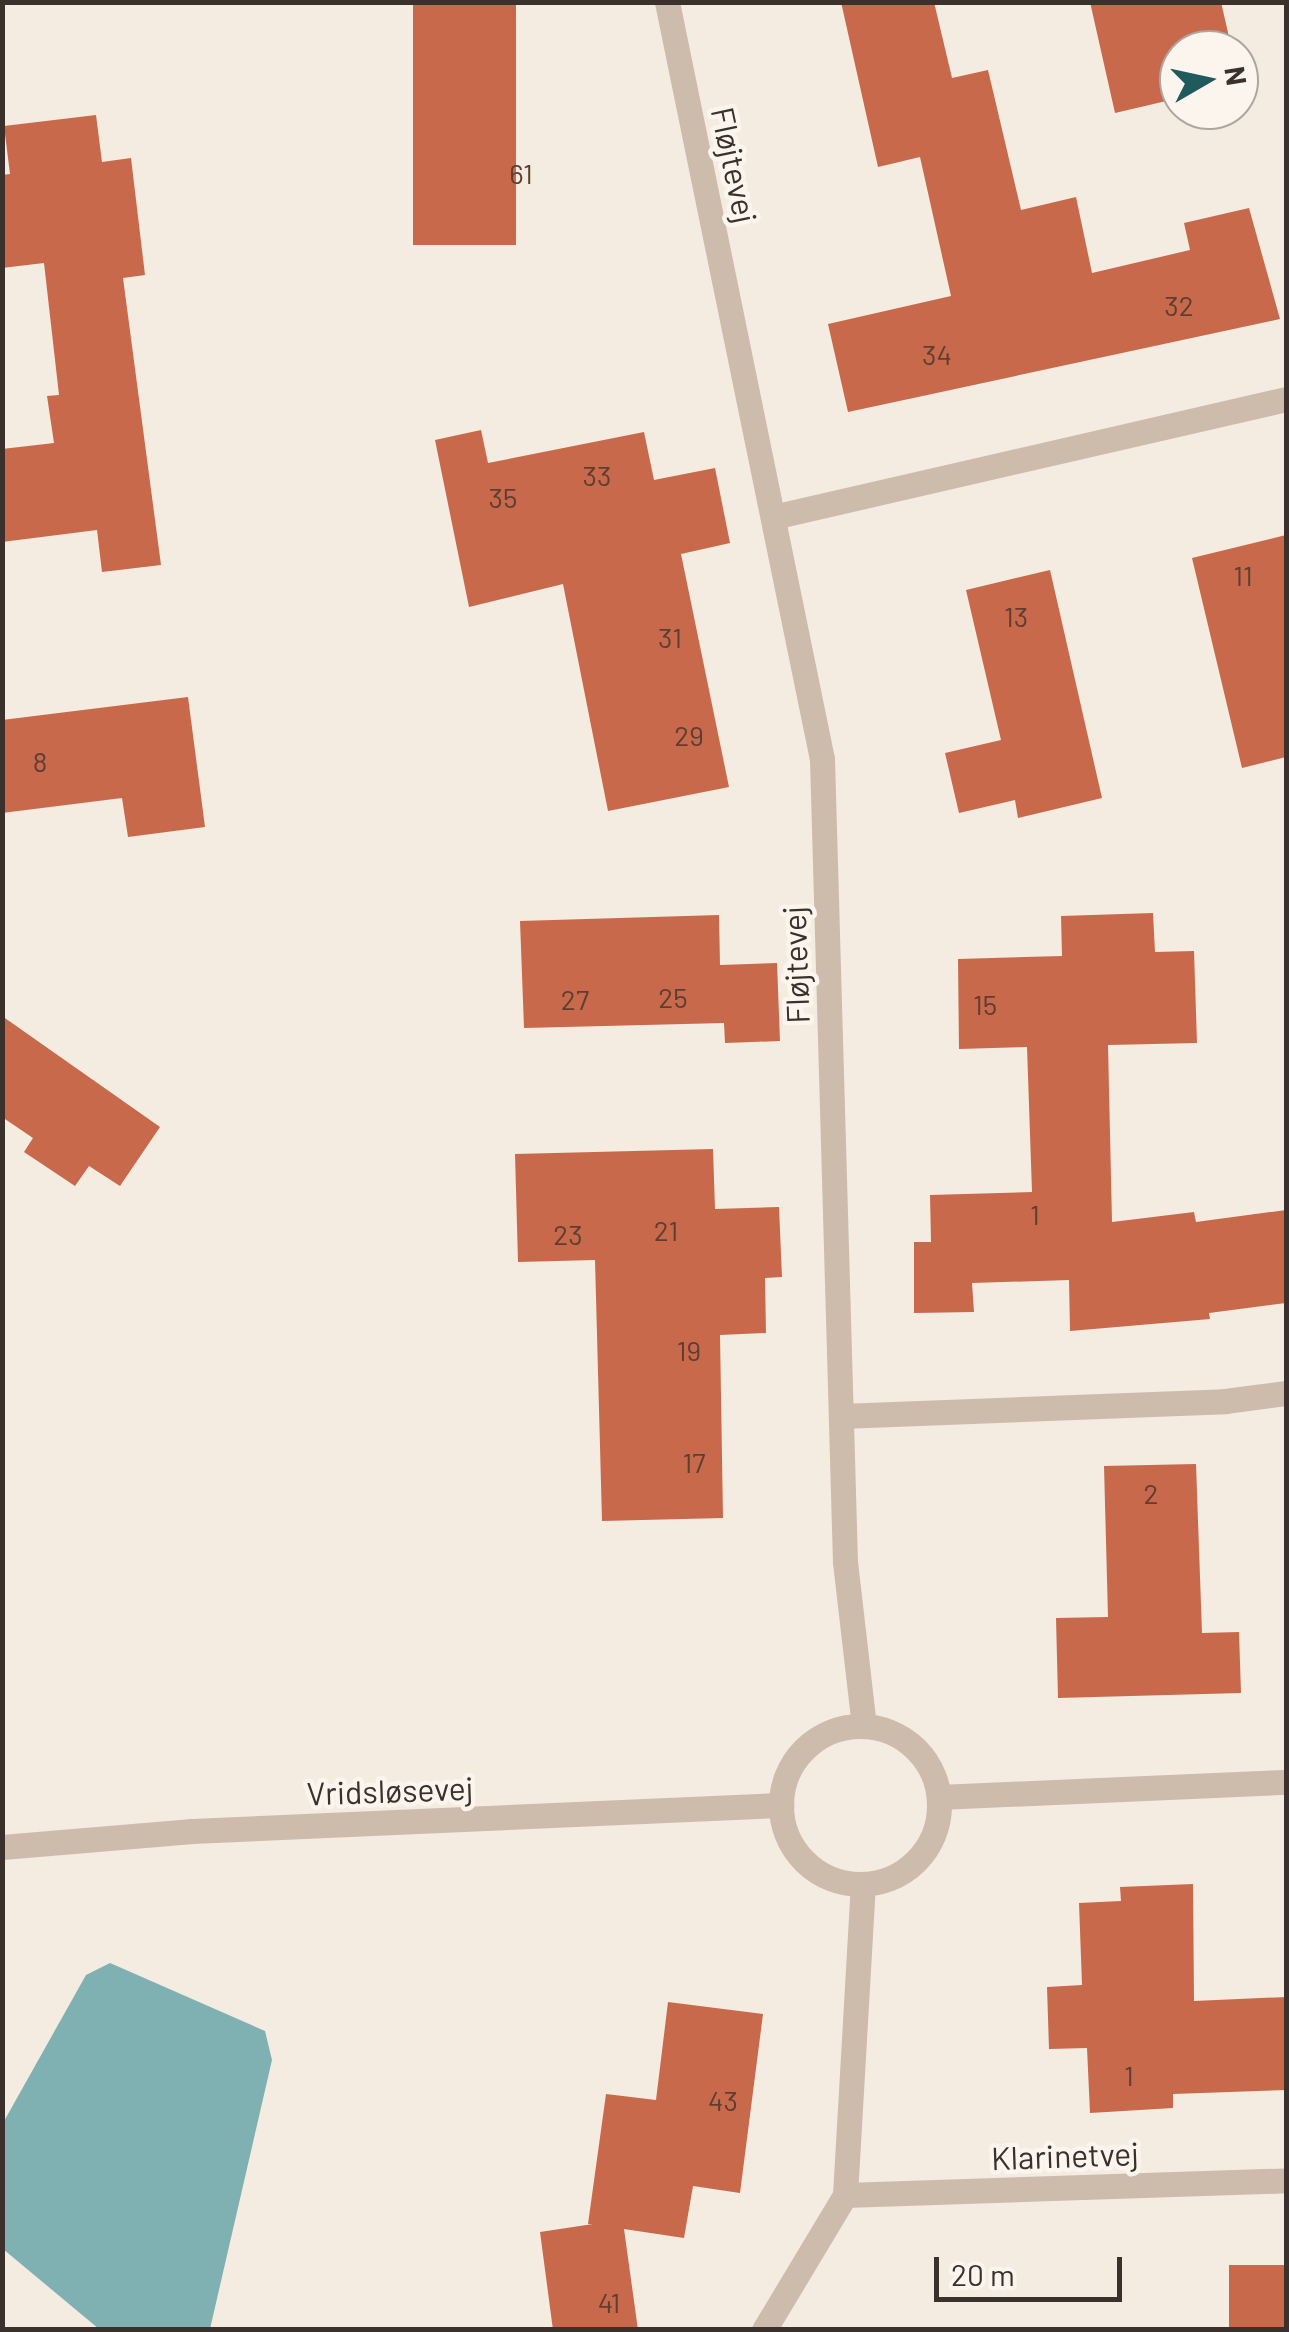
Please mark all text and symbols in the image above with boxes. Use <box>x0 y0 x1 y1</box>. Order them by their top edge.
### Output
north arrow <box>1159 30 1259 130</box>
text: N <box>1218 64 1255 87</box>
street label: Fløjtevej <box>704 103 766 227</box>
house number: 61 <box>509 156 533 190</box>
house number: 32 <box>1164 288 1194 322</box>
house number: 34 <box>922 337 952 371</box>
house number: 33 <box>583 458 611 492</box>
house number: 35 <box>489 480 517 514</box>
house number: 11 <box>1233 558 1253 592</box>
house number: 13 <box>1004 599 1028 633</box>
house number: 31 <box>658 620 682 654</box>
house number: 29 <box>674 718 704 752</box>
house number: 8 <box>33 744 47 778</box>
street label: Fløjtevej <box>774 906 816 1024</box>
house number: 25 <box>658 980 688 1014</box>
house number: 27 <box>561 982 589 1016</box>
house number: 15 <box>973 987 997 1021</box>
house number: 1 <box>1030 1197 1040 1231</box>
house number: 21 <box>654 1213 678 1247</box>
house number: 23 <box>553 1217 583 1251</box>
house number: 19 <box>677 1333 701 1367</box>
house number: 17 <box>682 1445 706 1479</box>
house number: 2 <box>1143 1476 1159 1510</box>
street label: Vridsløsevej <box>306 1768 474 1812</box>
house number: 1 <box>1124 2058 1134 2092</box>
house number: 43 <box>708 2083 738 2117</box>
street label: Klarinetvej <box>990 2133 1140 2177</box>
scale bar <box>939 2237 1126 2299</box>
text: 20 m <box>951 2256 1015 2292</box>
house number: 41 <box>598 2285 620 2319</box>

